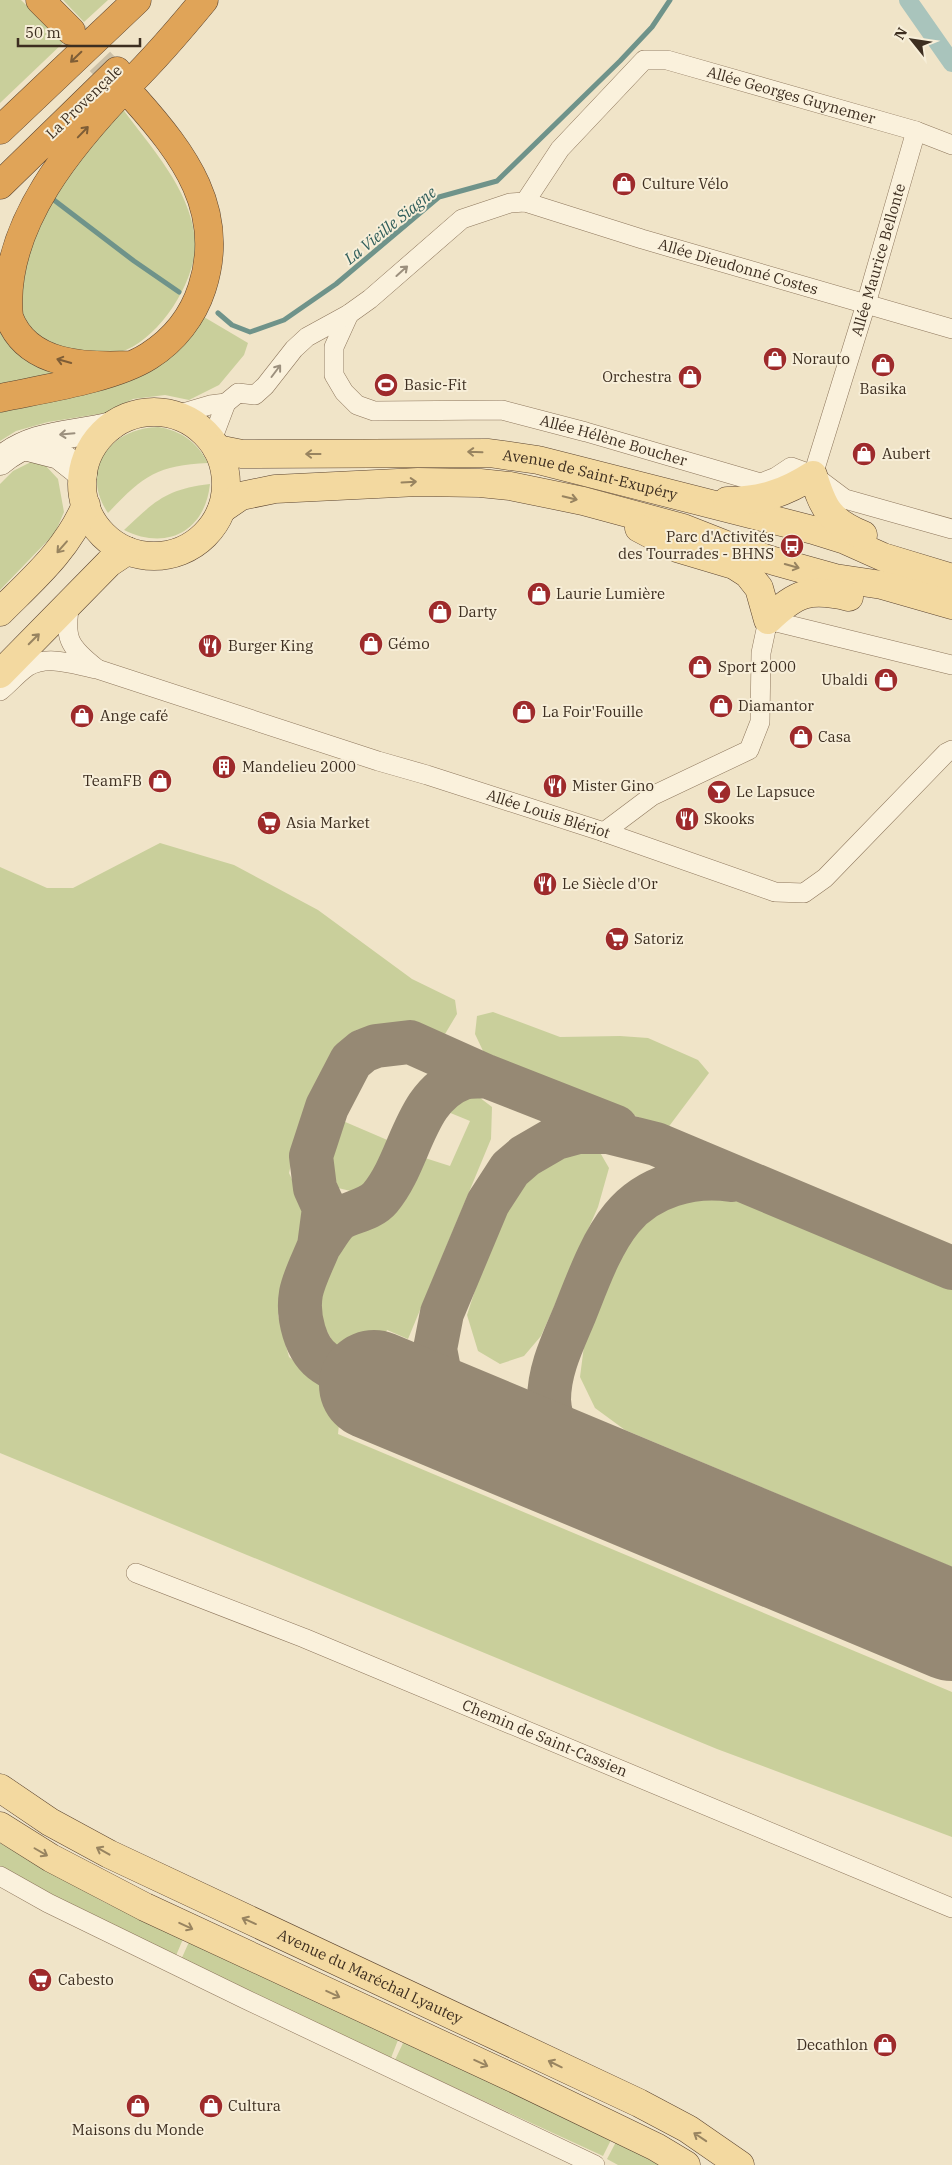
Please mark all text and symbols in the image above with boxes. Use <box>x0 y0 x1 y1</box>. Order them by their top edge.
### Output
scale bar <box>18 15 140 47</box>
north arrow <box>887 15 937 65</box>
text: 50 m <box>25 23 61 42</box>
text: N <box>890 24 911 43</box>
one-way arrow <box>70 51 82 63</box>
street label: La Provençale <box>42 61 126 143</box>
street label: Allée Georges Guynemer <box>705 62 878 128</box>
one-way arrow <box>77 125 89 138</box>
shop icon: Culture Vélo <box>611 171 637 197</box>
place label: Culture Vélo <box>642 174 728 193</box>
street label: Allée Maurice Bellonte <box>847 181 909 338</box>
water label: La Vieille Siagne <box>339 182 440 269</box>
street label: Allée Dieudonné Costes <box>656 234 821 299</box>
one-way arrow <box>395 265 408 277</box>
shop icon: Norauto <box>762 346 788 372</box>
place label: Norauto <box>792 349 850 368</box>
shop icon: Basika <box>870 352 896 378</box>
one-way arrow <box>56 356 72 366</box>
one-way arrow <box>271 364 281 378</box>
shop icon: Orchestra <box>677 364 703 390</box>
place label: Orchestra <box>602 367 672 386</box>
sports icon: Basic-Fit <box>373 372 399 398</box>
place label: Basic-Fit <box>404 375 467 394</box>
place label: Basika <box>859 379 907 398</box>
street label: Allée Hélène Boucher <box>538 410 690 470</box>
one-way arrow <box>59 429 75 438</box>
shop icon: Aubert <box>851 441 877 467</box>
place label: Aubert <box>882 444 931 463</box>
street label: Avenue de Saint-Exupéry <box>502 445 680 504</box>
one-way arrow <box>468 448 484 457</box>
one-way arrow <box>305 449 322 459</box>
one-way arrow <box>400 478 416 487</box>
one-way arrow <box>561 494 577 503</box>
place label: Parc d'Activités des Tourrades - BHNS <box>618 527 774 563</box>
bus stop icon: Parc d'Activités des Tourrades - BHNS <box>779 533 805 559</box>
one-way arrow <box>56 541 68 554</box>
one-way arrow <box>783 562 799 571</box>
shop icon: Laurie Lumière <box>526 581 552 607</box>
place label: Laurie Lumière <box>556 584 665 603</box>
shop icon: Darty <box>427 599 453 625</box>
place label: Darty <box>458 602 497 621</box>
shop icon: Gémo <box>358 631 384 657</box>
one-way arrow <box>28 633 40 646</box>
restaurant icon: Burger King <box>197 633 223 659</box>
place label: Gémo <box>388 634 430 653</box>
place label: Burger King <box>228 636 313 655</box>
shop icon: Sport 2000 <box>687 654 713 680</box>
place label: Sport 2000 <box>718 657 796 676</box>
shop icon: Ubaldi <box>873 667 899 693</box>
place label: Ubaldi <box>821 670 868 689</box>
shop icon: Diamantor <box>708 693 734 719</box>
place label: Diamantor <box>738 696 814 715</box>
shop icon: La Foir'Fouille <box>511 699 537 725</box>
place label: La Foir'Fouille <box>542 702 643 721</box>
shop icon: Ange café <box>69 703 95 729</box>
place label: Ange café <box>100 706 168 725</box>
shop icon: Casa <box>788 724 814 750</box>
place label: Casa <box>818 727 851 746</box>
building icon: Mandelieu 2000 <box>211 754 237 780</box>
place label: Mandelieu 2000 <box>242 757 356 776</box>
shop icon: TeamFB <box>147 768 173 794</box>
place label: TeamFB <box>83 771 142 790</box>
restaurant icon: Mister Gino <box>542 773 568 799</box>
place label: Mister Gino <box>572 776 654 795</box>
bar icon: Le Lapsuce <box>706 779 732 805</box>
place label: Le Lapsuce <box>736 782 815 801</box>
street label: Allée Louis Blériot <box>484 785 613 842</box>
restaurant icon: Skooks <box>674 806 700 832</box>
place label: Skooks <box>704 809 755 828</box>
supermarket icon: Asia Market <box>256 810 282 836</box>
place label: Asia Market <box>286 813 370 832</box>
restaurant icon: Le Siècle d'Or <box>532 871 558 897</box>
place label: Le Siècle d'Or <box>562 874 658 893</box>
supermarket icon: Satoriz <box>604 926 630 952</box>
place label: Satoriz <box>634 929 684 948</box>
street label: Chemin de Saint-Cassien <box>460 1695 631 1781</box>
one-way arrow <box>95 1846 110 1856</box>
one-way arrow <box>34 1848 48 1858</box>
one-way arrow <box>242 1915 257 1925</box>
one-way arrow <box>178 1922 193 1932</box>
street label: Avenue du Maréchal Lyautey <box>275 1925 466 2028</box>
supermarket icon: Cabesto <box>27 1967 53 1993</box>
place label: Cabesto <box>58 1970 114 1989</box>
one-way arrow <box>325 1990 340 2000</box>
shop icon: Decathlon <box>872 2032 898 2058</box>
place label: Decathlon <box>796 2035 868 2054</box>
one-way arrow <box>473 2058 488 2068</box>
one-way arrow <box>548 2058 563 2068</box>
shop icon: Maisons du Monde <box>125 2093 151 2119</box>
shop icon: Cultura <box>198 2093 224 2119</box>
place label: Cultura <box>228 2096 281 2115</box>
place label: Maisons du Monde <box>72 2120 204 2139</box>
one-way arrow <box>693 2132 707 2142</box>

